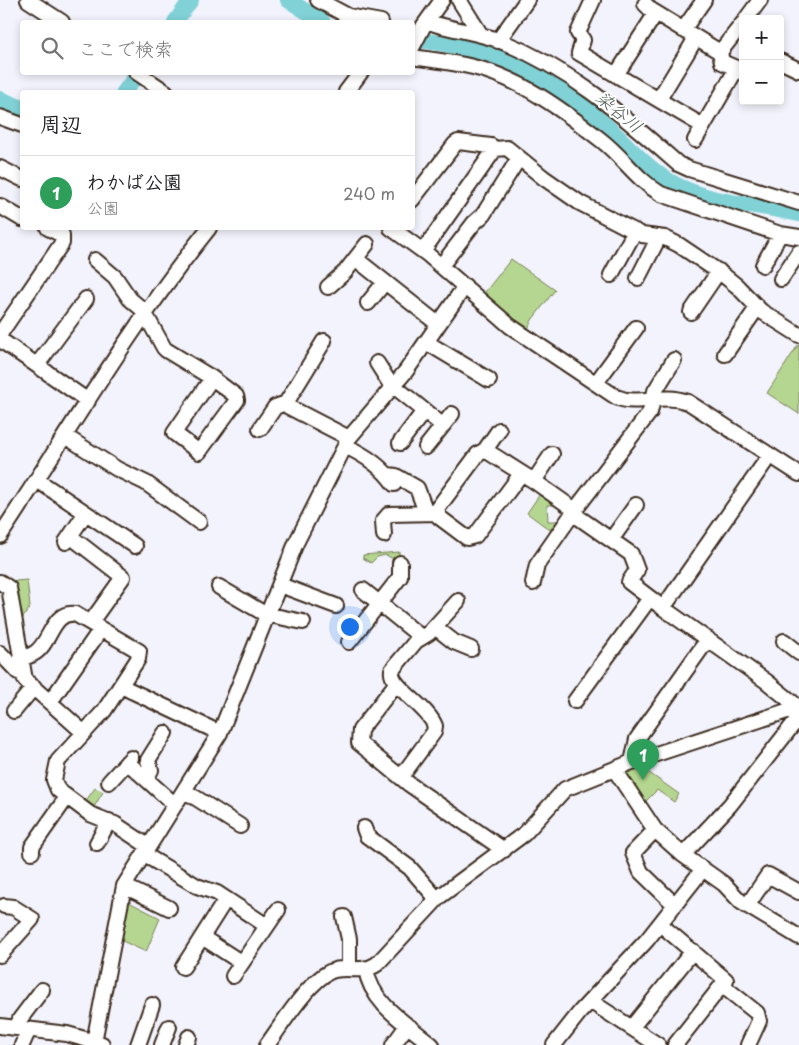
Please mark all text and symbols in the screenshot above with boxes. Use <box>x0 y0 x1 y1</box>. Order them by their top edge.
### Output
map controls <box>739 15 784 105</box>
button: + <box>739 15 784 60</box>
search box <box>20 20 415 75</box>
icon: search <box>38 34 66 62</box>
text: ここで検索 <box>78 34 173 62</box>
button: − <box>739 60 784 105</box>
water label: 染谷川 <box>591 83 649 139</box>
text: 周辺 <box>40 107 82 139</box>
text: わかば公園 <box>87 167 182 195</box>
text: 1 <box>52 181 60 205</box>
text: 240 m <box>343 181 395 205</box>
text: 公園 <box>87 195 119 219</box>
your location <box>337 614 363 640</box>
pin: 1 <box>627 739 659 780</box>

